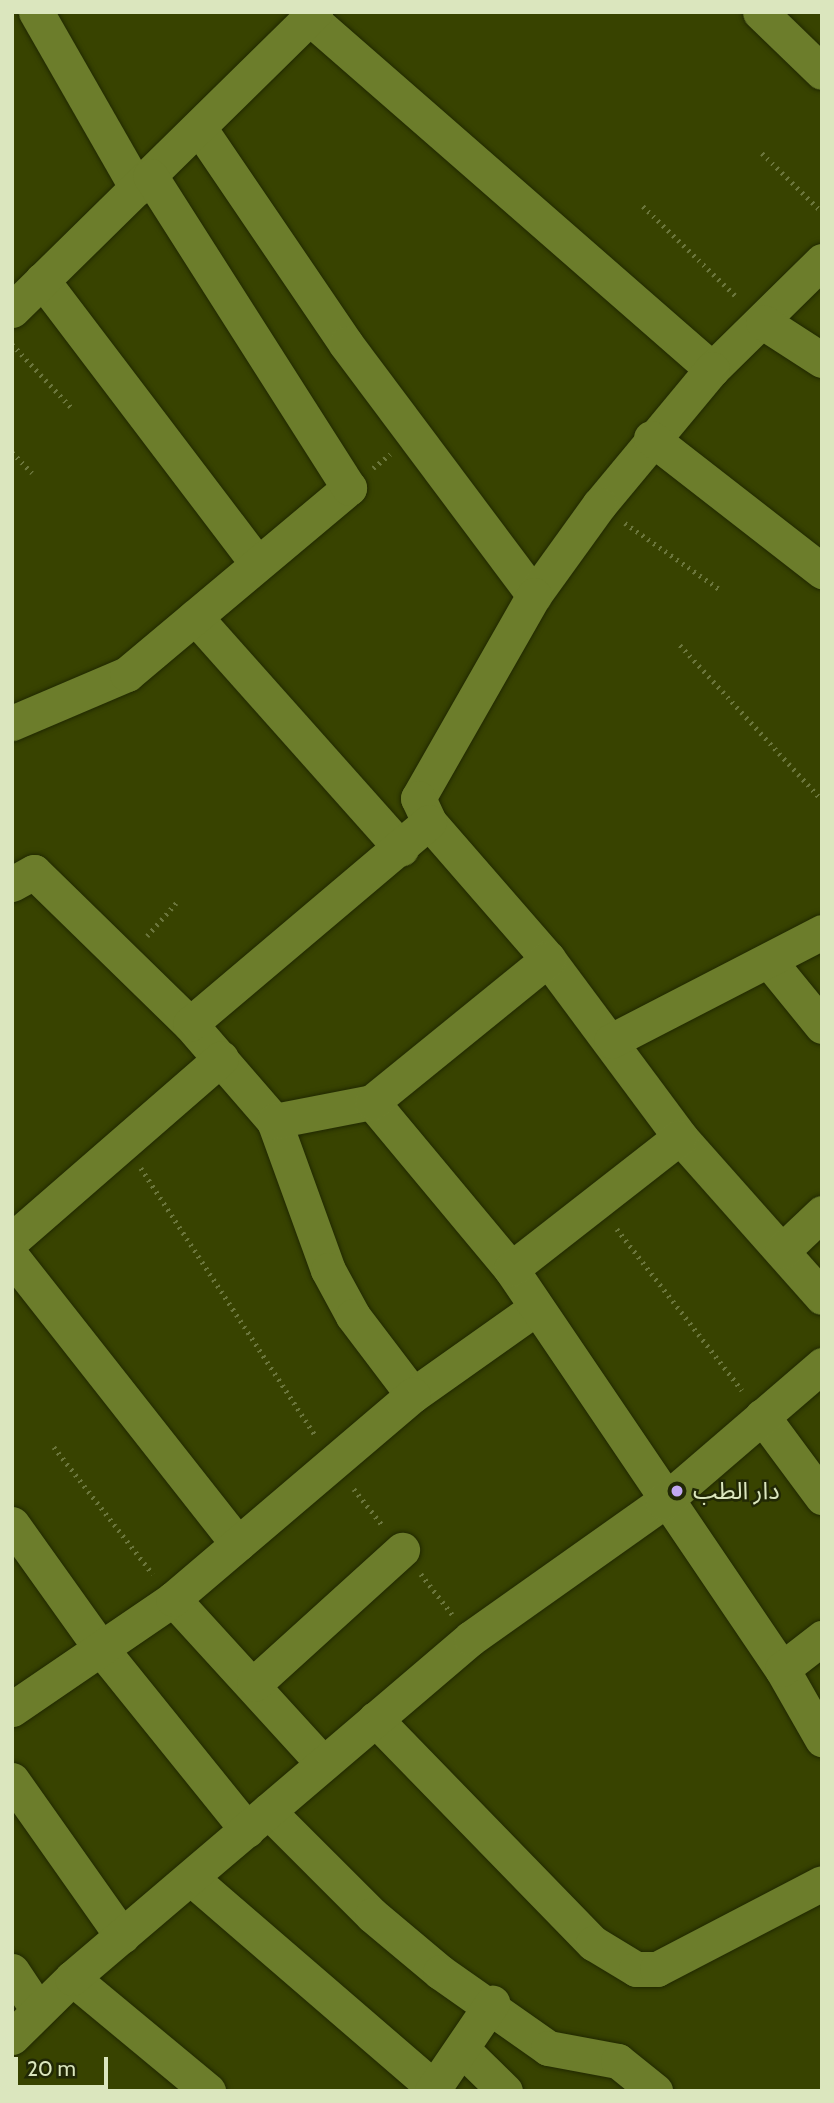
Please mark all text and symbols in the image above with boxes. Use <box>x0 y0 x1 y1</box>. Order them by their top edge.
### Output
place label: دار الطب <box>693 1477 780 1505</box>
marker: دار الطب <box>667 1481 687 1501</box>
scale bar <box>18 2044 112 2088</box>
text: 20 m <box>27 2056 76 2081</box>

